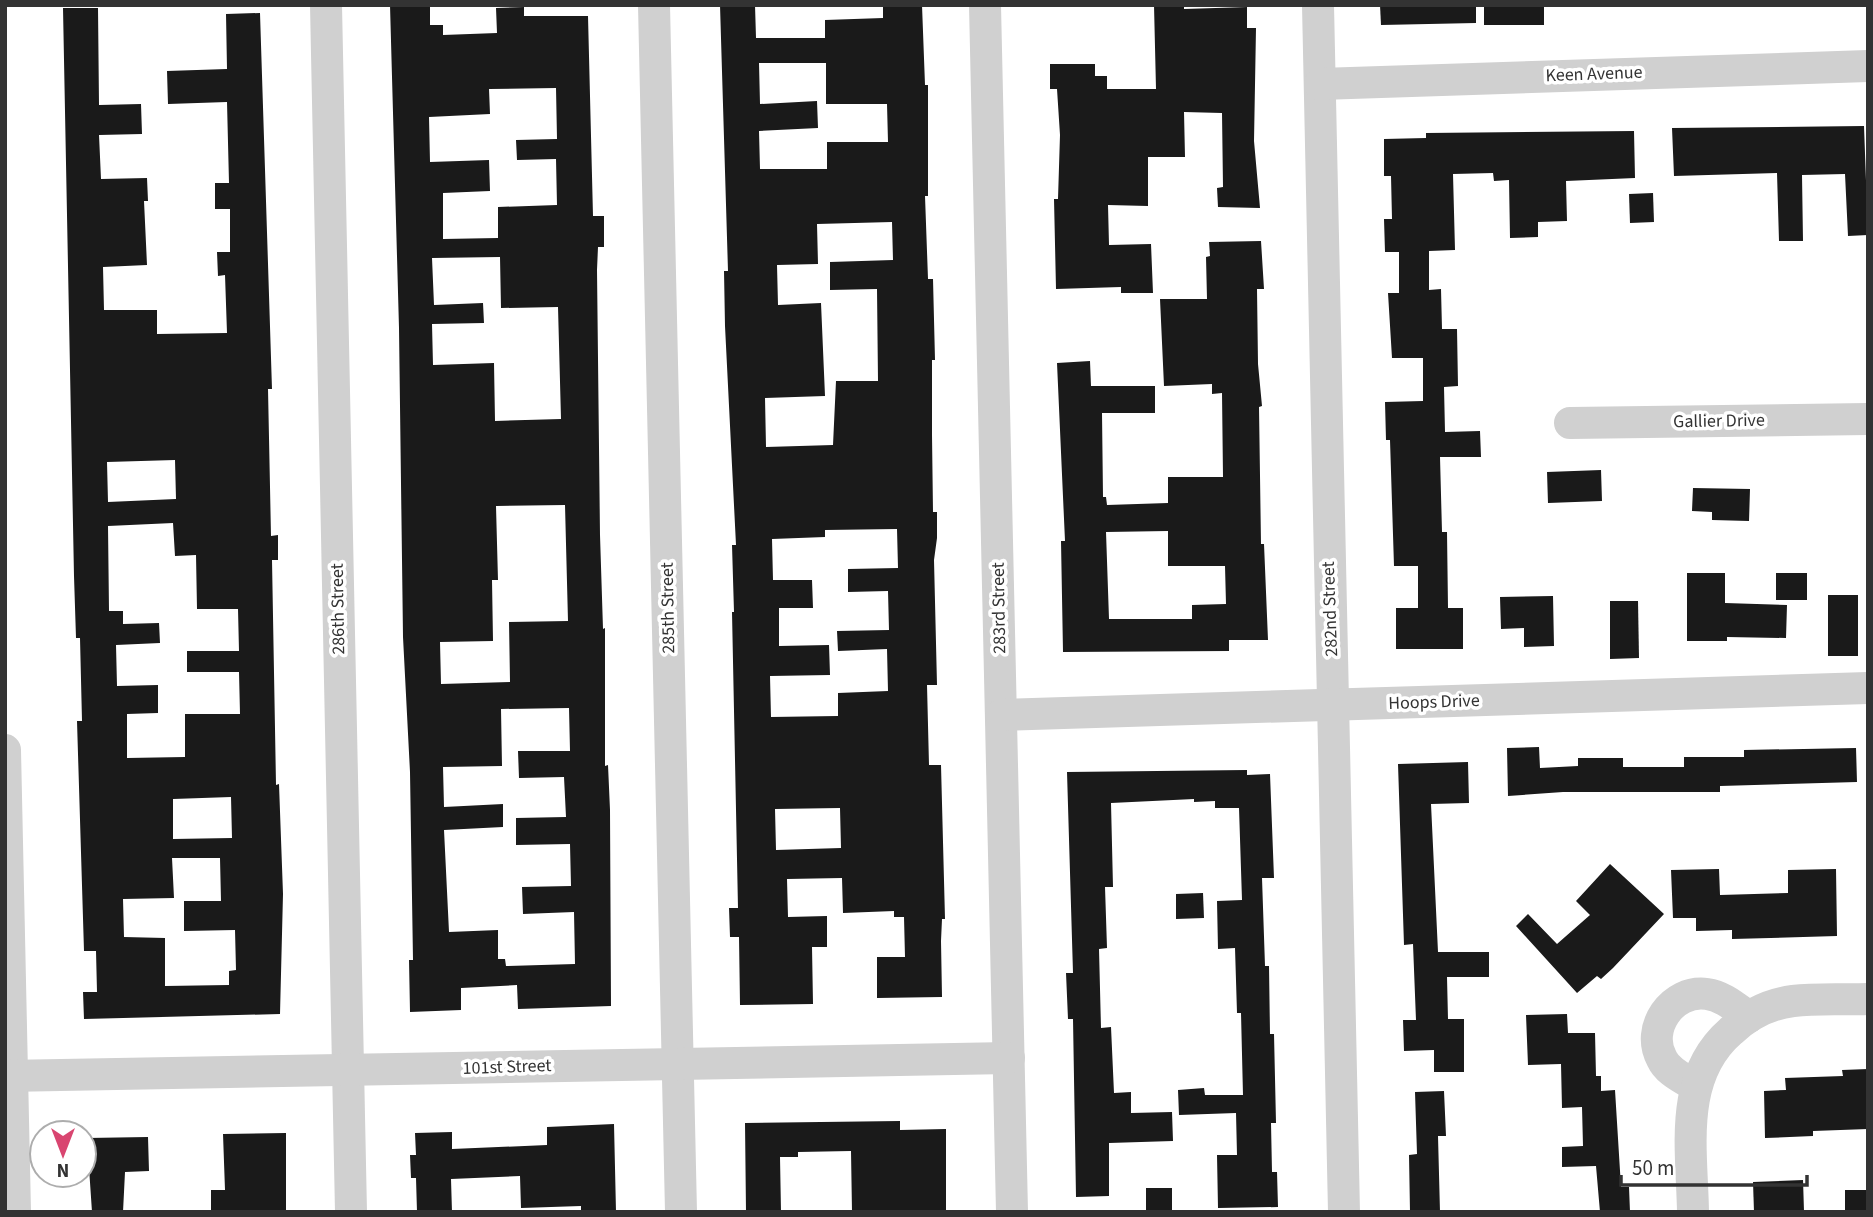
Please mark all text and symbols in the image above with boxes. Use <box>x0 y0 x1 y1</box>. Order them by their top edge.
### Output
street label: Keen Avenue <box>1545 60 1643 88</box>
street label: Gallier Drive <box>1673 408 1765 434</box>
street label: 282nd Street <box>1316 561 1344 657</box>
street label: 285th Street <box>655 562 681 654</box>
street label: 283rd Street <box>986 562 1012 654</box>
street label: 286th Street <box>325 563 351 655</box>
street label: Hoops Drive <box>1388 688 1480 716</box>
street label: 101st Street <box>462 1053 552 1081</box>
north arrow <box>28 1119 98 1189</box>
scale bar <box>1621 1144 1806 1188</box>
text: 50 m <box>1632 1153 1674 1183</box>
text: N <box>57 1156 69 1183</box>

